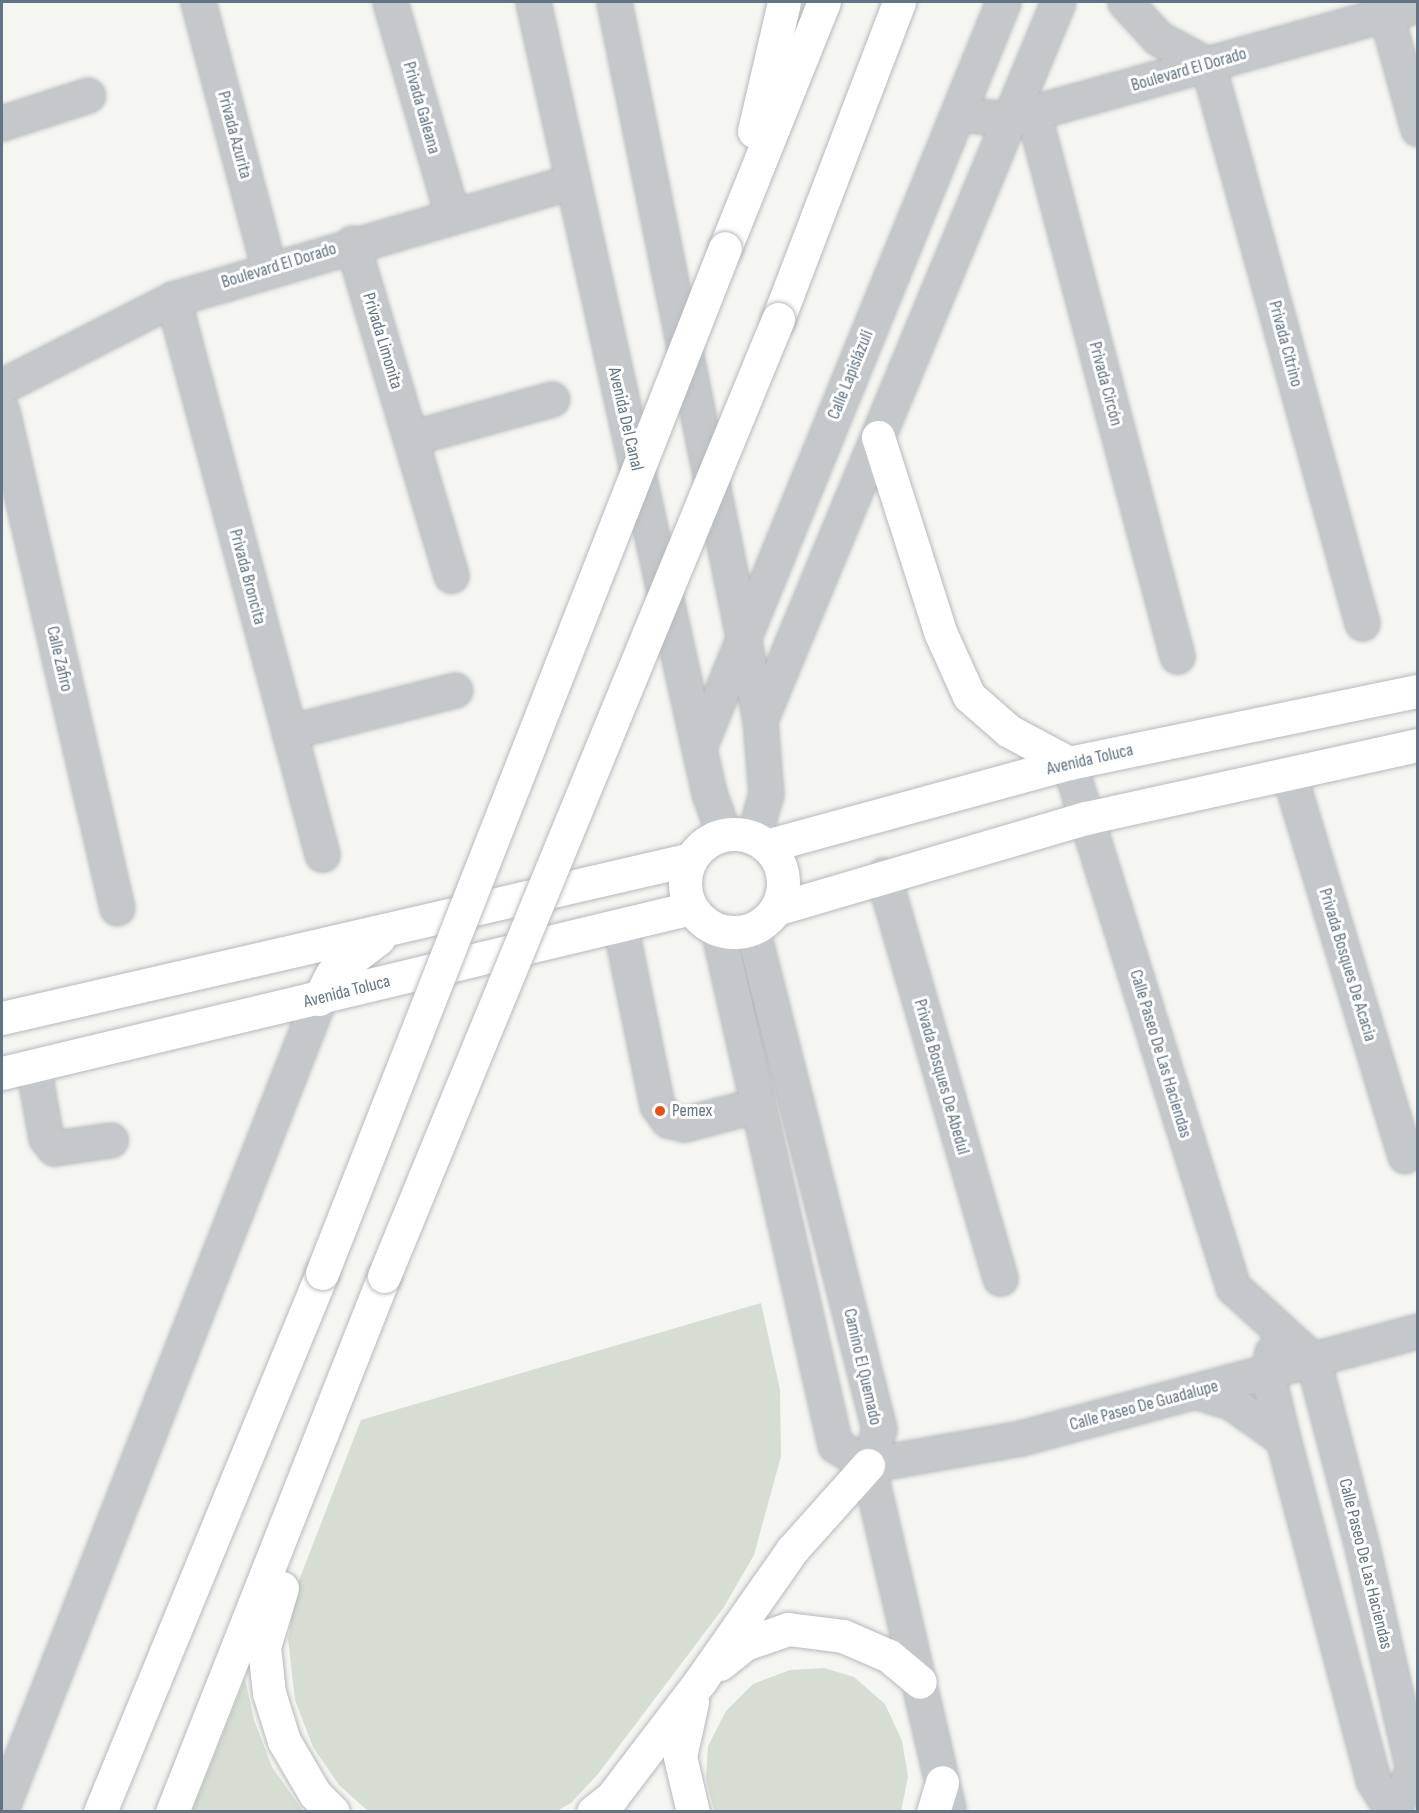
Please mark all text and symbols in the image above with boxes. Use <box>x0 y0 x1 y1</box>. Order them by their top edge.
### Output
street label: Boulevard El Dorado <box>1129 43 1249 97</box>
street label: Privada Galeana <box>398 59 444 157</box>
street label: Privada Azurita <box>212 89 256 181</box>
street label: Boulevard El Dorado <box>219 238 339 294</box>
street label: Privada Limonita <box>357 290 407 392</box>
street label: Privada Citrino <box>1263 299 1307 389</box>
street label: Calle Lapislázuli <box>823 327 879 423</box>
street label: Privada Circón <box>1083 340 1127 428</box>
street label: Avenida Del Canal <box>603 365 647 473</box>
street label: Privada Broncita <box>224 527 270 627</box>
street label: Calle Zafiro <box>41 624 77 694</box>
street label: Avenida Toluca <box>1045 740 1135 780</box>
street label: Privada Bosques De Acacia <box>1313 886 1381 1044</box>
street label: Calle Paseo De Las Haciendas <box>1124 967 1196 1141</box>
street label: Avenida Toluca <box>302 971 392 1013</box>
street label: Privada Bosques De Abedul <box>908 997 974 1157</box>
place label: Pemex <box>672 1100 712 1122</box>
marker: Pemex <box>653 1104 667 1118</box>
street label: Camino El Quemado <box>838 1307 886 1427</box>
street label: Calle Paseo De Guadalupe <box>1067 1376 1221 1436</box>
street label: Calle Paseo De Las Haciendas <box>1333 1477 1397 1651</box>

